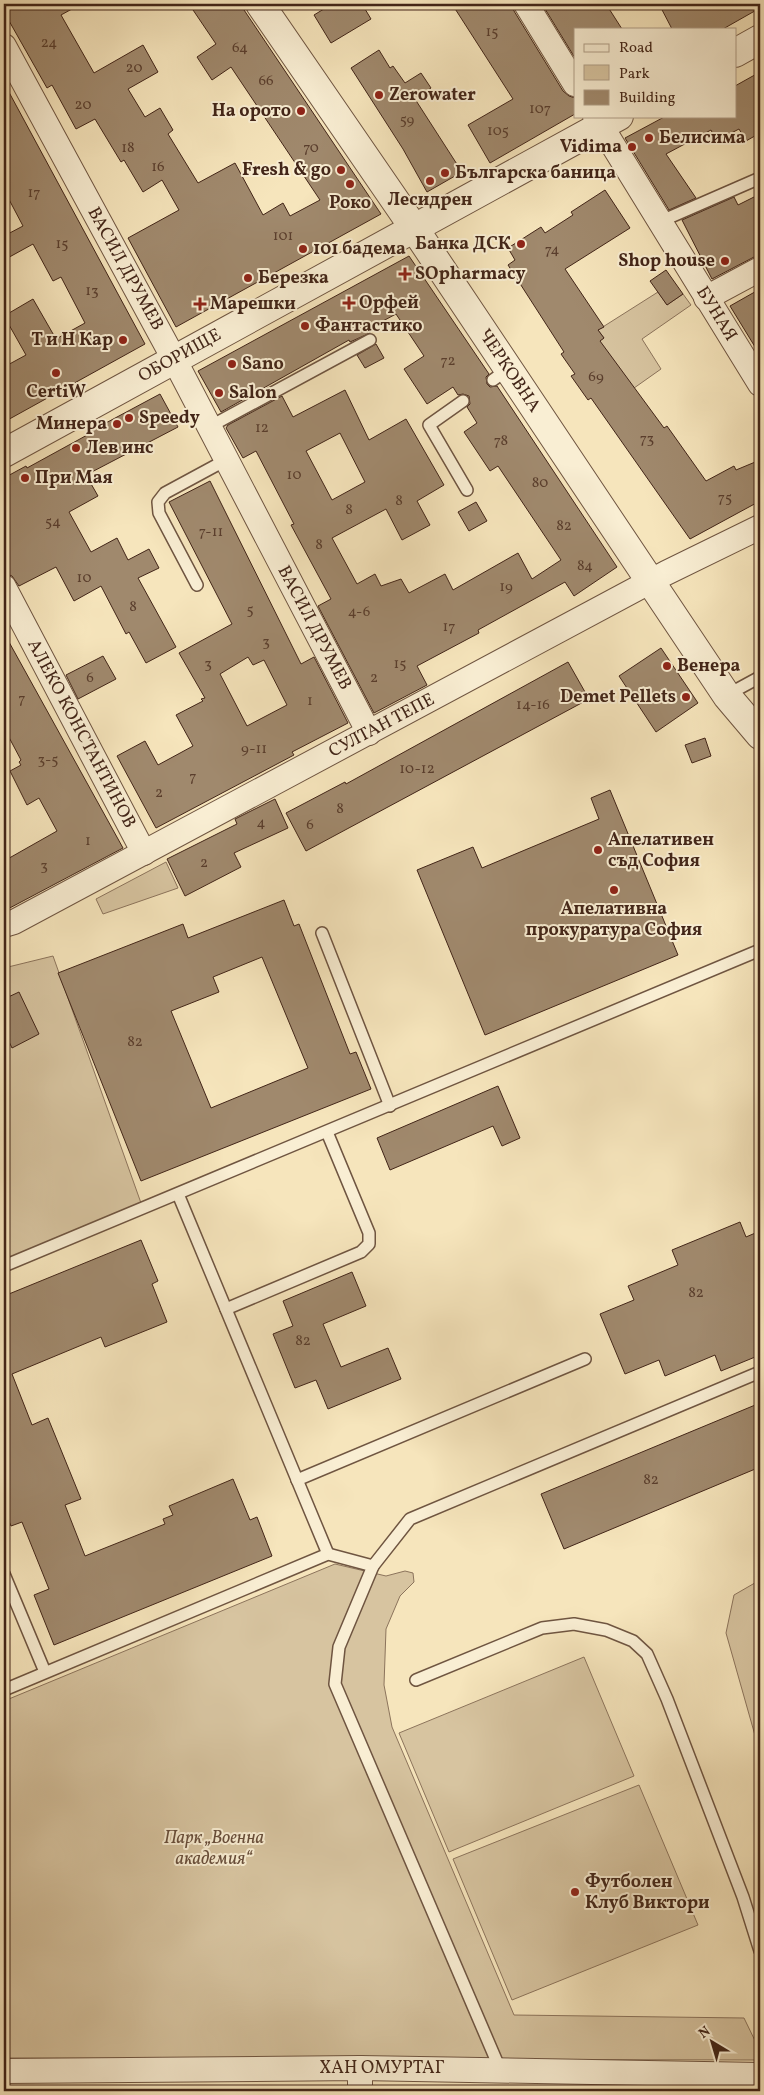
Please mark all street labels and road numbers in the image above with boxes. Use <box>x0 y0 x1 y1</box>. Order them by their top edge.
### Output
street label: ВАСИЛ ДРУМЕВ <box>81 203 169 335</box>
street label: БУНАЯ <box>689 282 743 346</box>
street label: ОБОРИЩЕ <box>134 323 226 389</box>
street label: ЧЕРКОВНА <box>472 324 546 418</box>
street label: ВАСИЛ ДРУМЕВ <box>271 561 357 695</box>
street label: АЛЕКО КОНСТАНТИНОВ <box>20 635 142 833</box>
street label: СУЛТАН ТЕПЕ <box>325 687 440 764</box>
street label: ХАН ОМУРТАГ <box>319 2056 445 2081</box>

